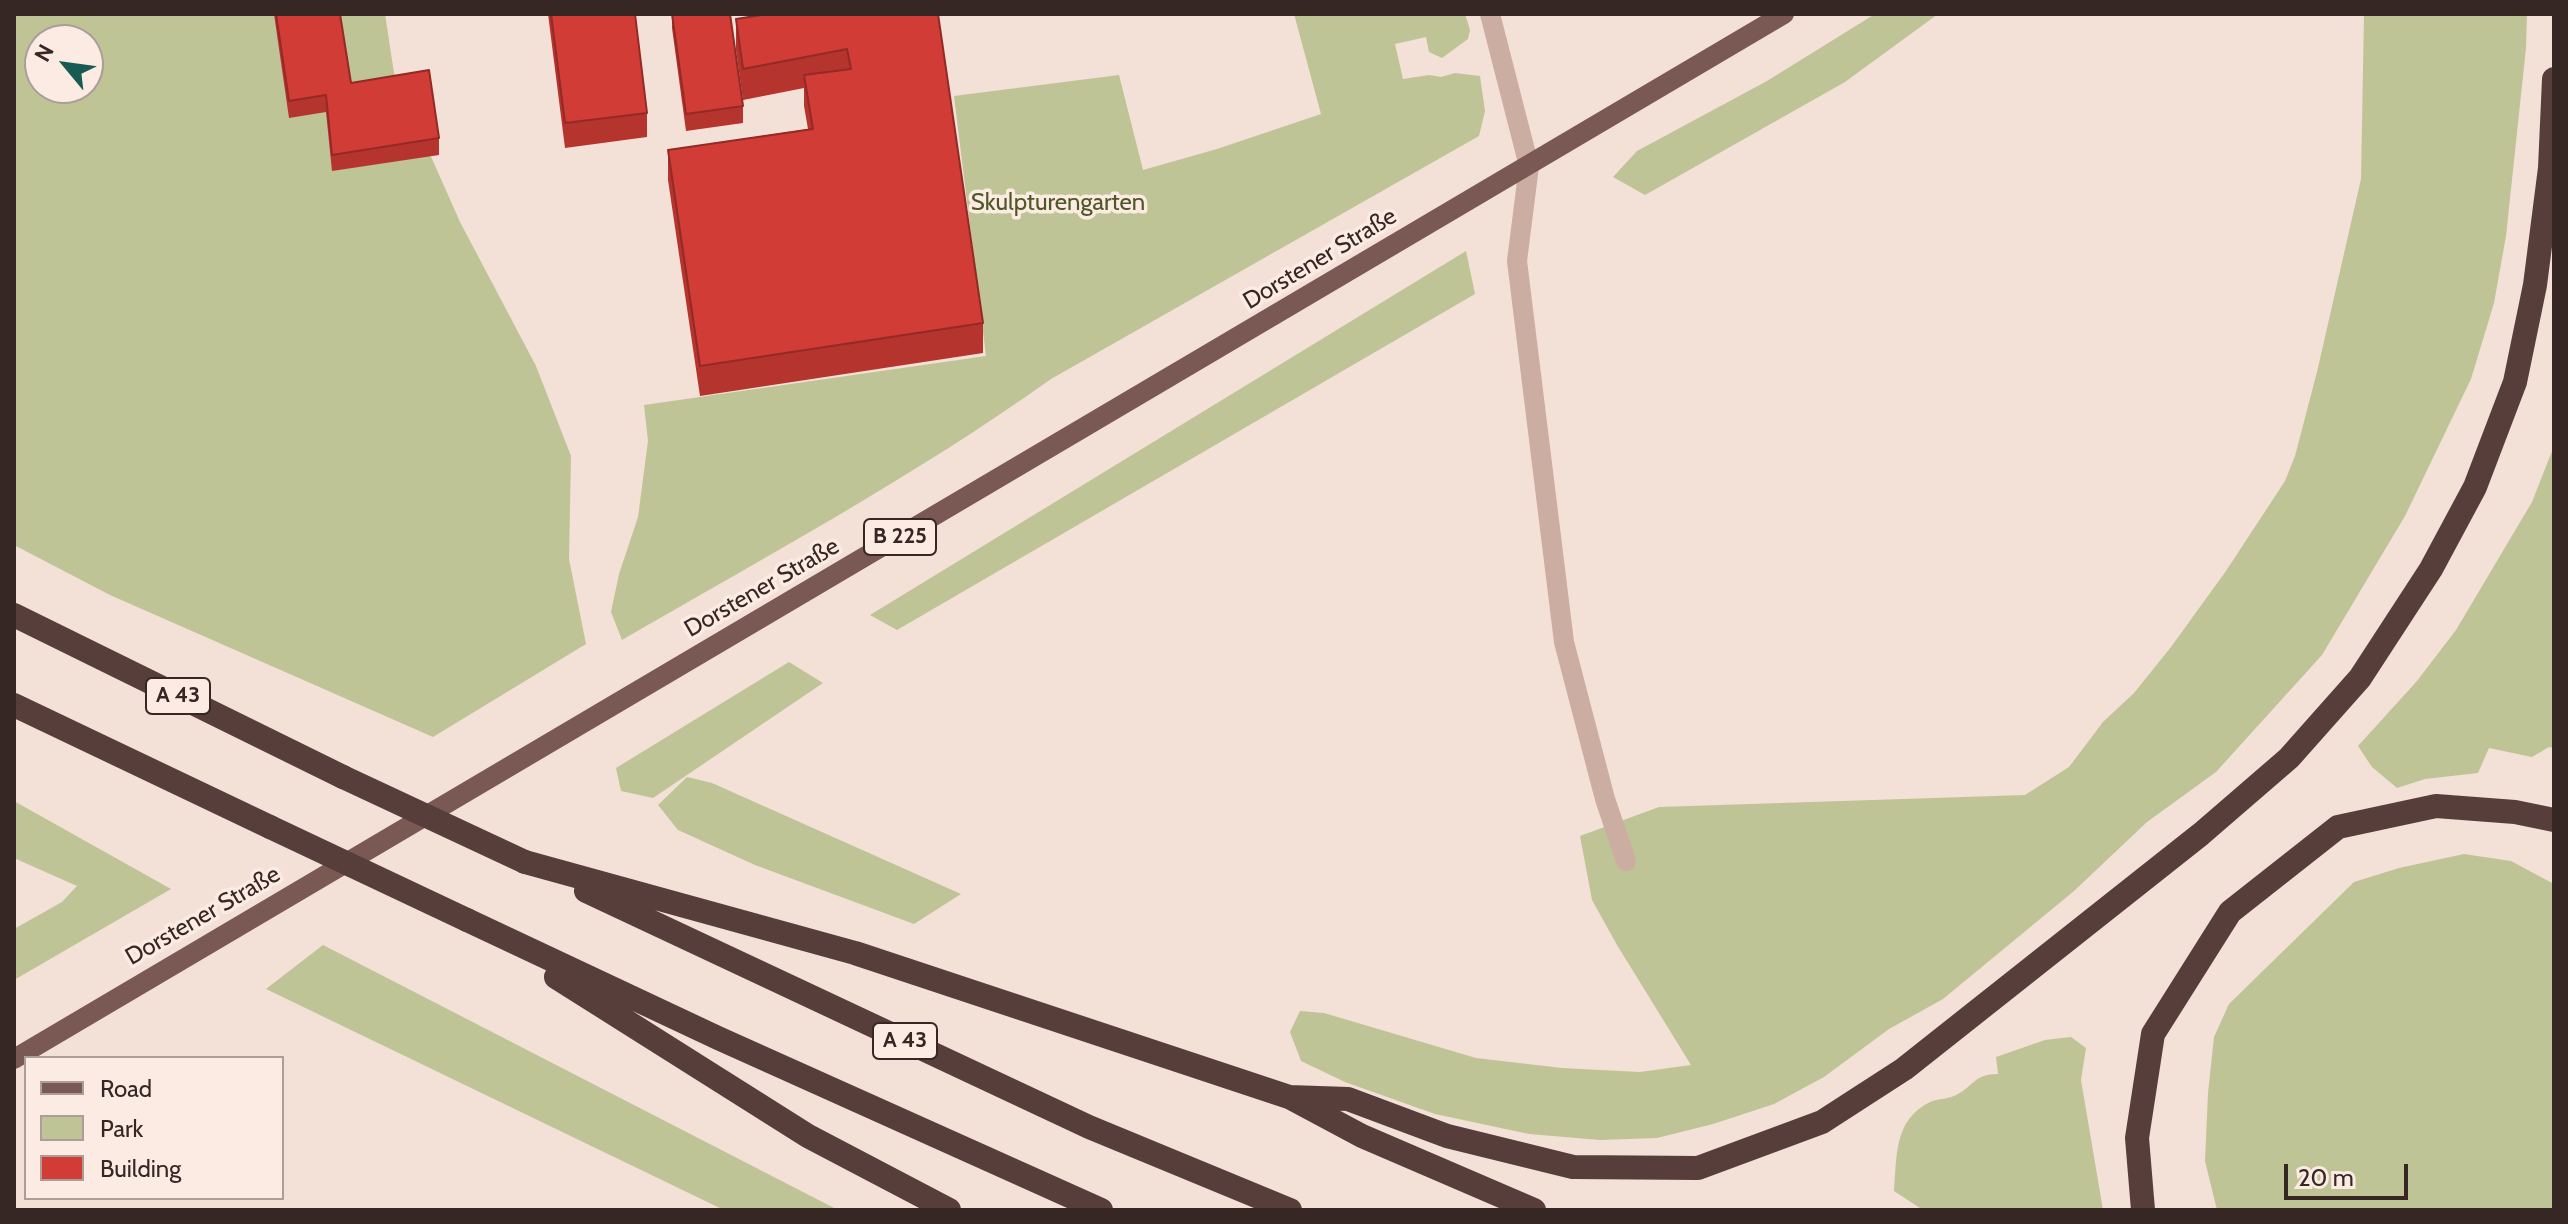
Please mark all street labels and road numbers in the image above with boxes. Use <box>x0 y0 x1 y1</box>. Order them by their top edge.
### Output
street label: Dorstener Straße <box>1238 202 1402 316</box>
road number: B 225 <box>864 519 936 555</box>
street label: Dorstener Straße <box>680 532 844 644</box>
road number: A 43 <box>146 678 210 714</box>
street label: Dorstener Straße <box>121 860 285 972</box>
road number: A 43 <box>873 1023 937 1059</box>

